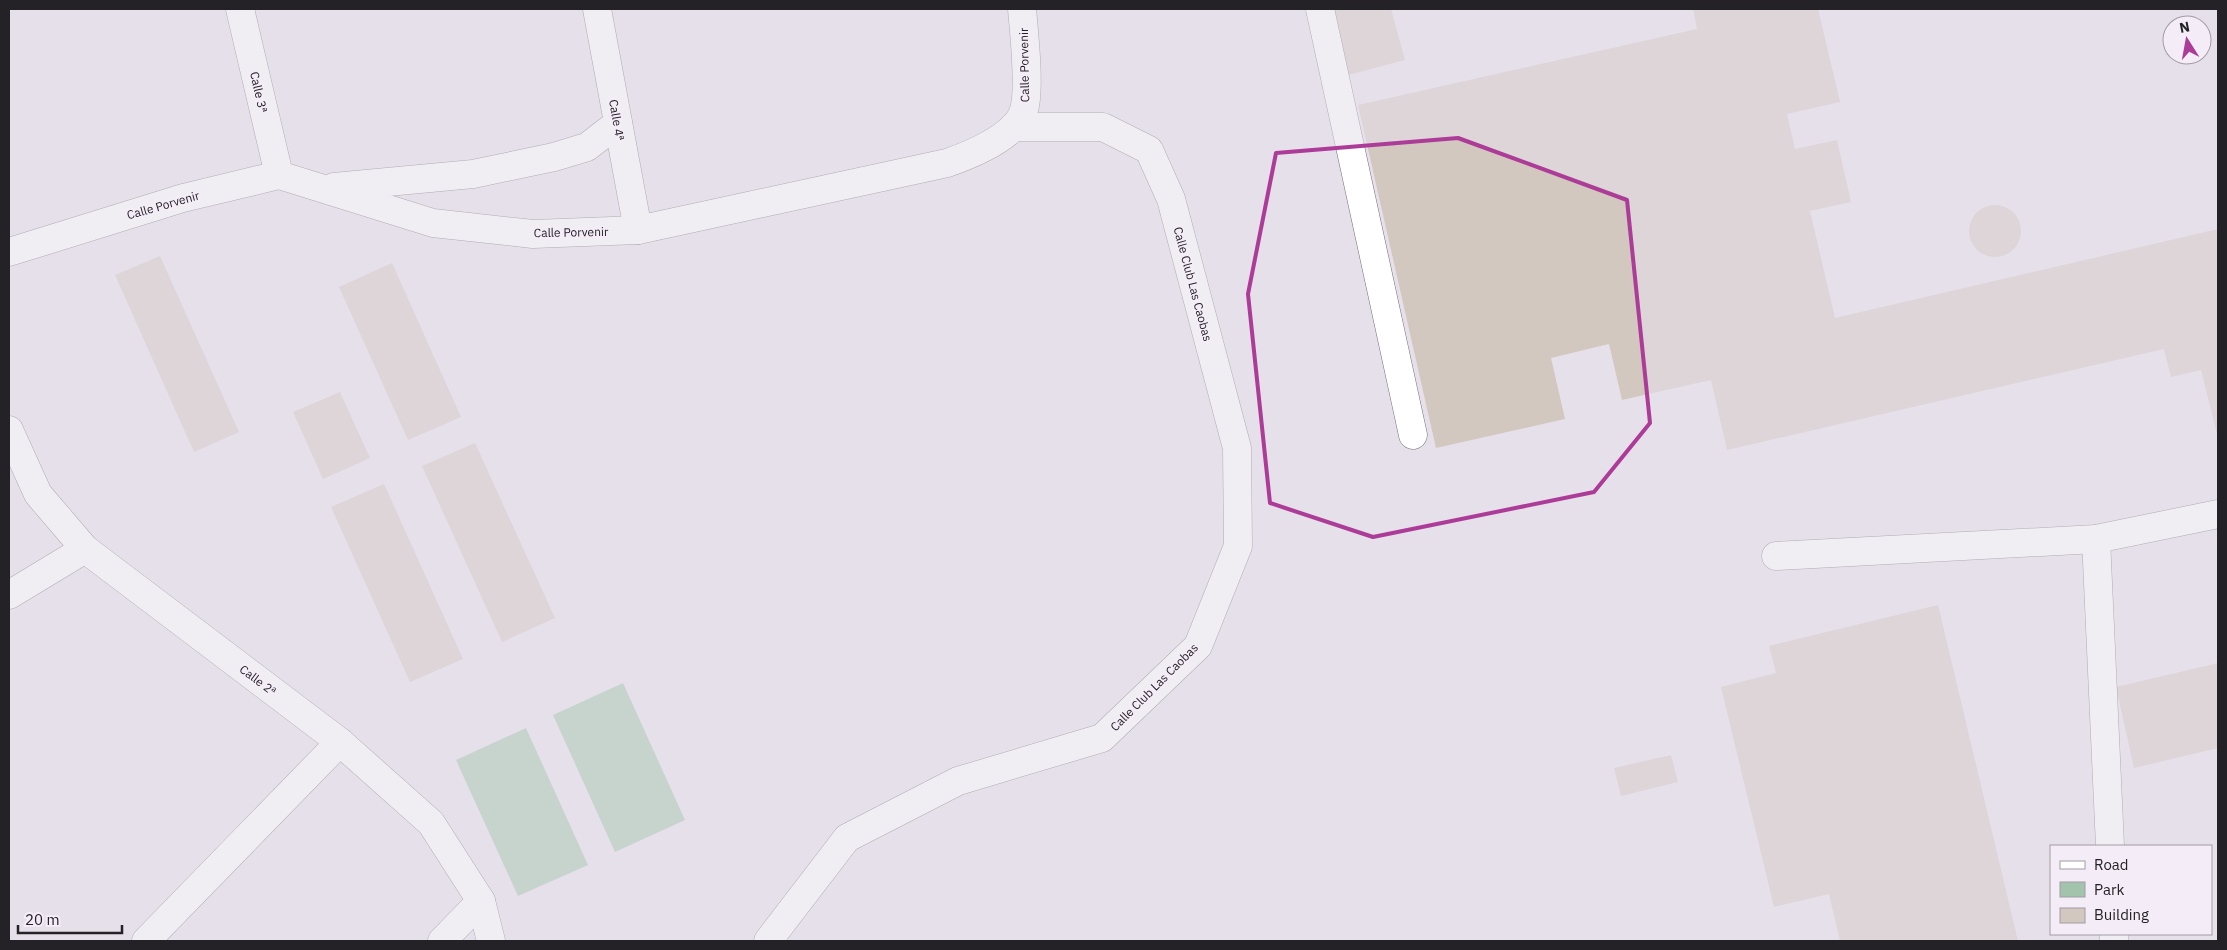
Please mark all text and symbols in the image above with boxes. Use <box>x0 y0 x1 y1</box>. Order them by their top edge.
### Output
north arrow <box>2162 15 2212 65</box>
text: N <box>2178 17 2191 37</box>
street label: Calle Porvenir <box>1016 27 1032 102</box>
street label: Calle 3ª <box>247 70 271 114</box>
street label: Calle 4ª <box>606 98 628 142</box>
street label: Calle Porvenir <box>125 187 202 222</box>
street label: Calle Porvenir <box>534 224 609 240</box>
street label: Calle Club Las Caobas <box>1170 225 1216 343</box>
street label: Calle Club Las Caobas <box>1107 640 1201 734</box>
street label: Calle 2ª <box>237 661 279 699</box>
legend <box>2050 845 2212 935</box>
text: Road <box>2094 855 2129 874</box>
text: Park <box>2094 880 2124 899</box>
scale bar <box>18 902 121 934</box>
text: Building <box>2094 905 2149 924</box>
text: 20 m <box>25 910 60 929</box>

